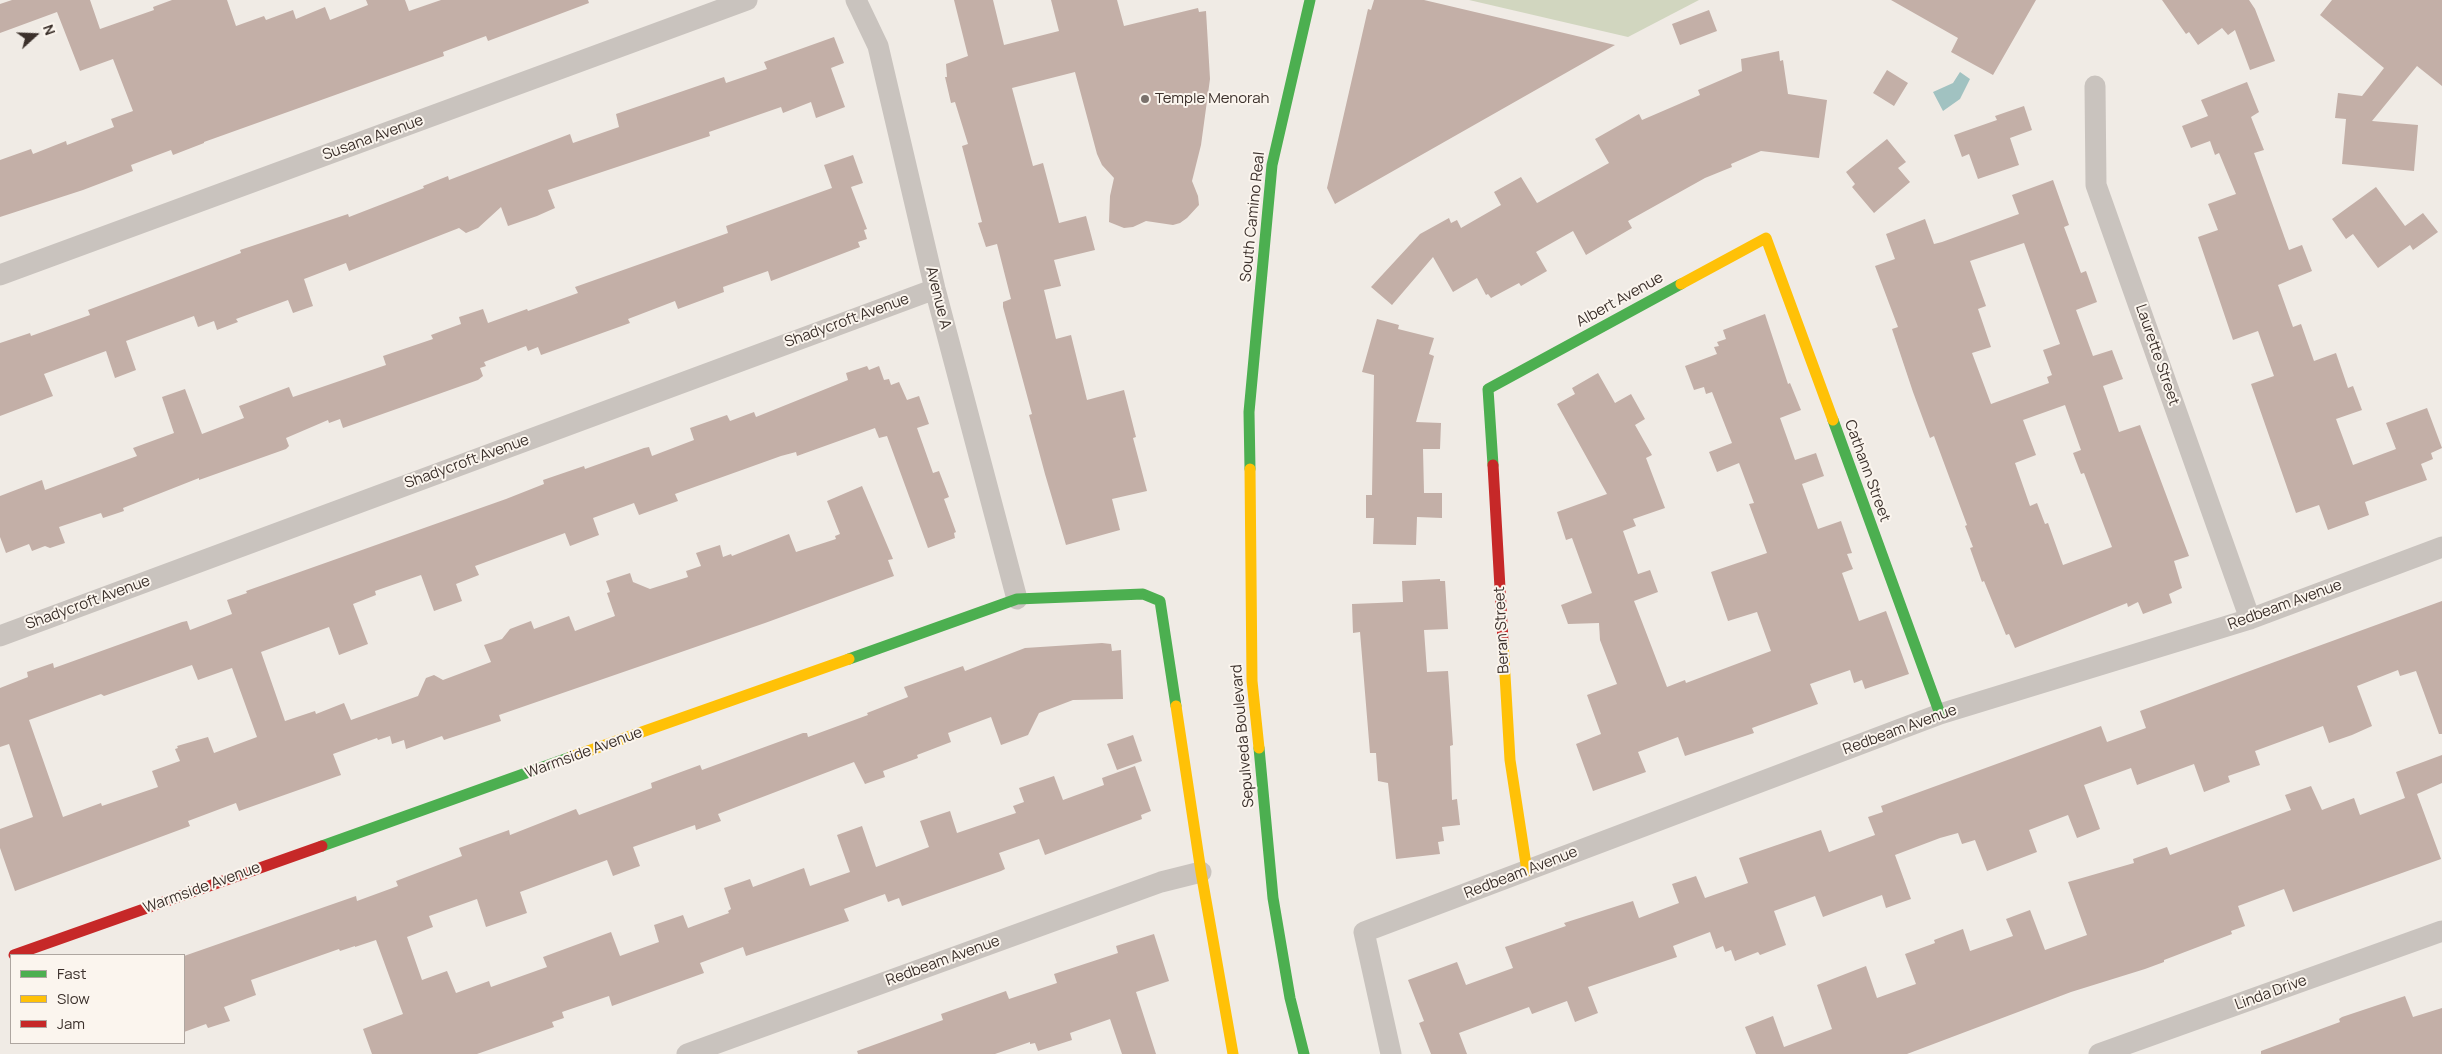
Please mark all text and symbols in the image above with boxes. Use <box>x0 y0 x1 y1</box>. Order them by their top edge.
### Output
north arrow <box>10 10 60 60</box>
text: N <box>39 22 60 38</box>
place label: Temple Menorah <box>1155 90 1269 108</box>
marker: Temple Menorah <box>1139 93 1151 105</box>
street label: Susana Avenue <box>320 111 426 165</box>
street label: South Camino Real <box>1237 151 1269 283</box>
street label: Avenue A <box>922 265 954 331</box>
street label: Albert Avenue <box>1573 269 1667 331</box>
street label: Shadycroft Avenue <box>782 290 912 352</box>
street label: Laurette Street <box>2131 302 2183 408</box>
street label: Cathann Street <box>1840 418 1894 524</box>
street label: Shadycroft Avenue <box>402 431 532 493</box>
street label: Shadycroft Avenue <box>23 572 153 634</box>
street label: Redbeam Avenue <box>2226 576 2344 634</box>
street label: Beran Street <box>1491 586 1513 674</box>
street label: Sepulveda Boulevard <box>1228 663 1258 809</box>
street label: Redbeam Avenue <box>1841 701 1959 759</box>
street label: Warmside Avenue <box>523 723 645 783</box>
street label: Redbeam Avenue <box>1462 843 1580 903</box>
street label: Warmside Avenue <box>141 858 263 918</box>
street label: Redbeam Avenue <box>884 932 1002 990</box>
legend <box>10 954 185 1044</box>
text: Fast <box>57 963 86 984</box>
street label: Linda Drive <box>2233 972 2309 1014</box>
text: Slow <box>57 988 90 1009</box>
text: Jam <box>57 1013 85 1034</box>

